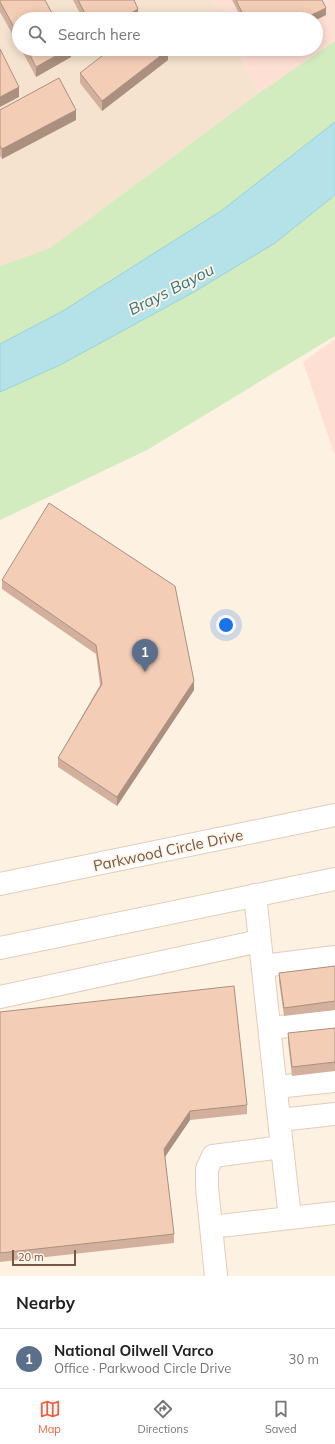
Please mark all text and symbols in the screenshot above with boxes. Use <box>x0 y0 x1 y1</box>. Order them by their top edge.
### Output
search box <box>12 12 323 56</box>
icon: search <box>26 23 48 45</box>
text: Search here <box>58 25 140 44</box>
water label: Brays Bayou <box>125 259 217 319</box>
your location <box>216 615 236 635</box>
pin: 1 <box>132 639 158 672</box>
street label: Parkwood Circle Drive <box>91 825 245 875</box>
scale bar <box>12 1248 76 1267</box>
text: 20 m <box>18 1250 44 1264</box>
text: Nearby <box>16 1292 75 1313</box>
text: National Oilwell Varco <box>54 1341 214 1360</box>
text: 1 <box>25 1351 33 1367</box>
text: 30 m <box>289 1351 319 1367</box>
text: Office · Parkwood Circle Drive <box>54 1360 231 1376</box>
tab: Map <box>38 1398 61 1436</box>
tab: Directions <box>138 1398 188 1436</box>
tab: Saved <box>265 1398 297 1436</box>

